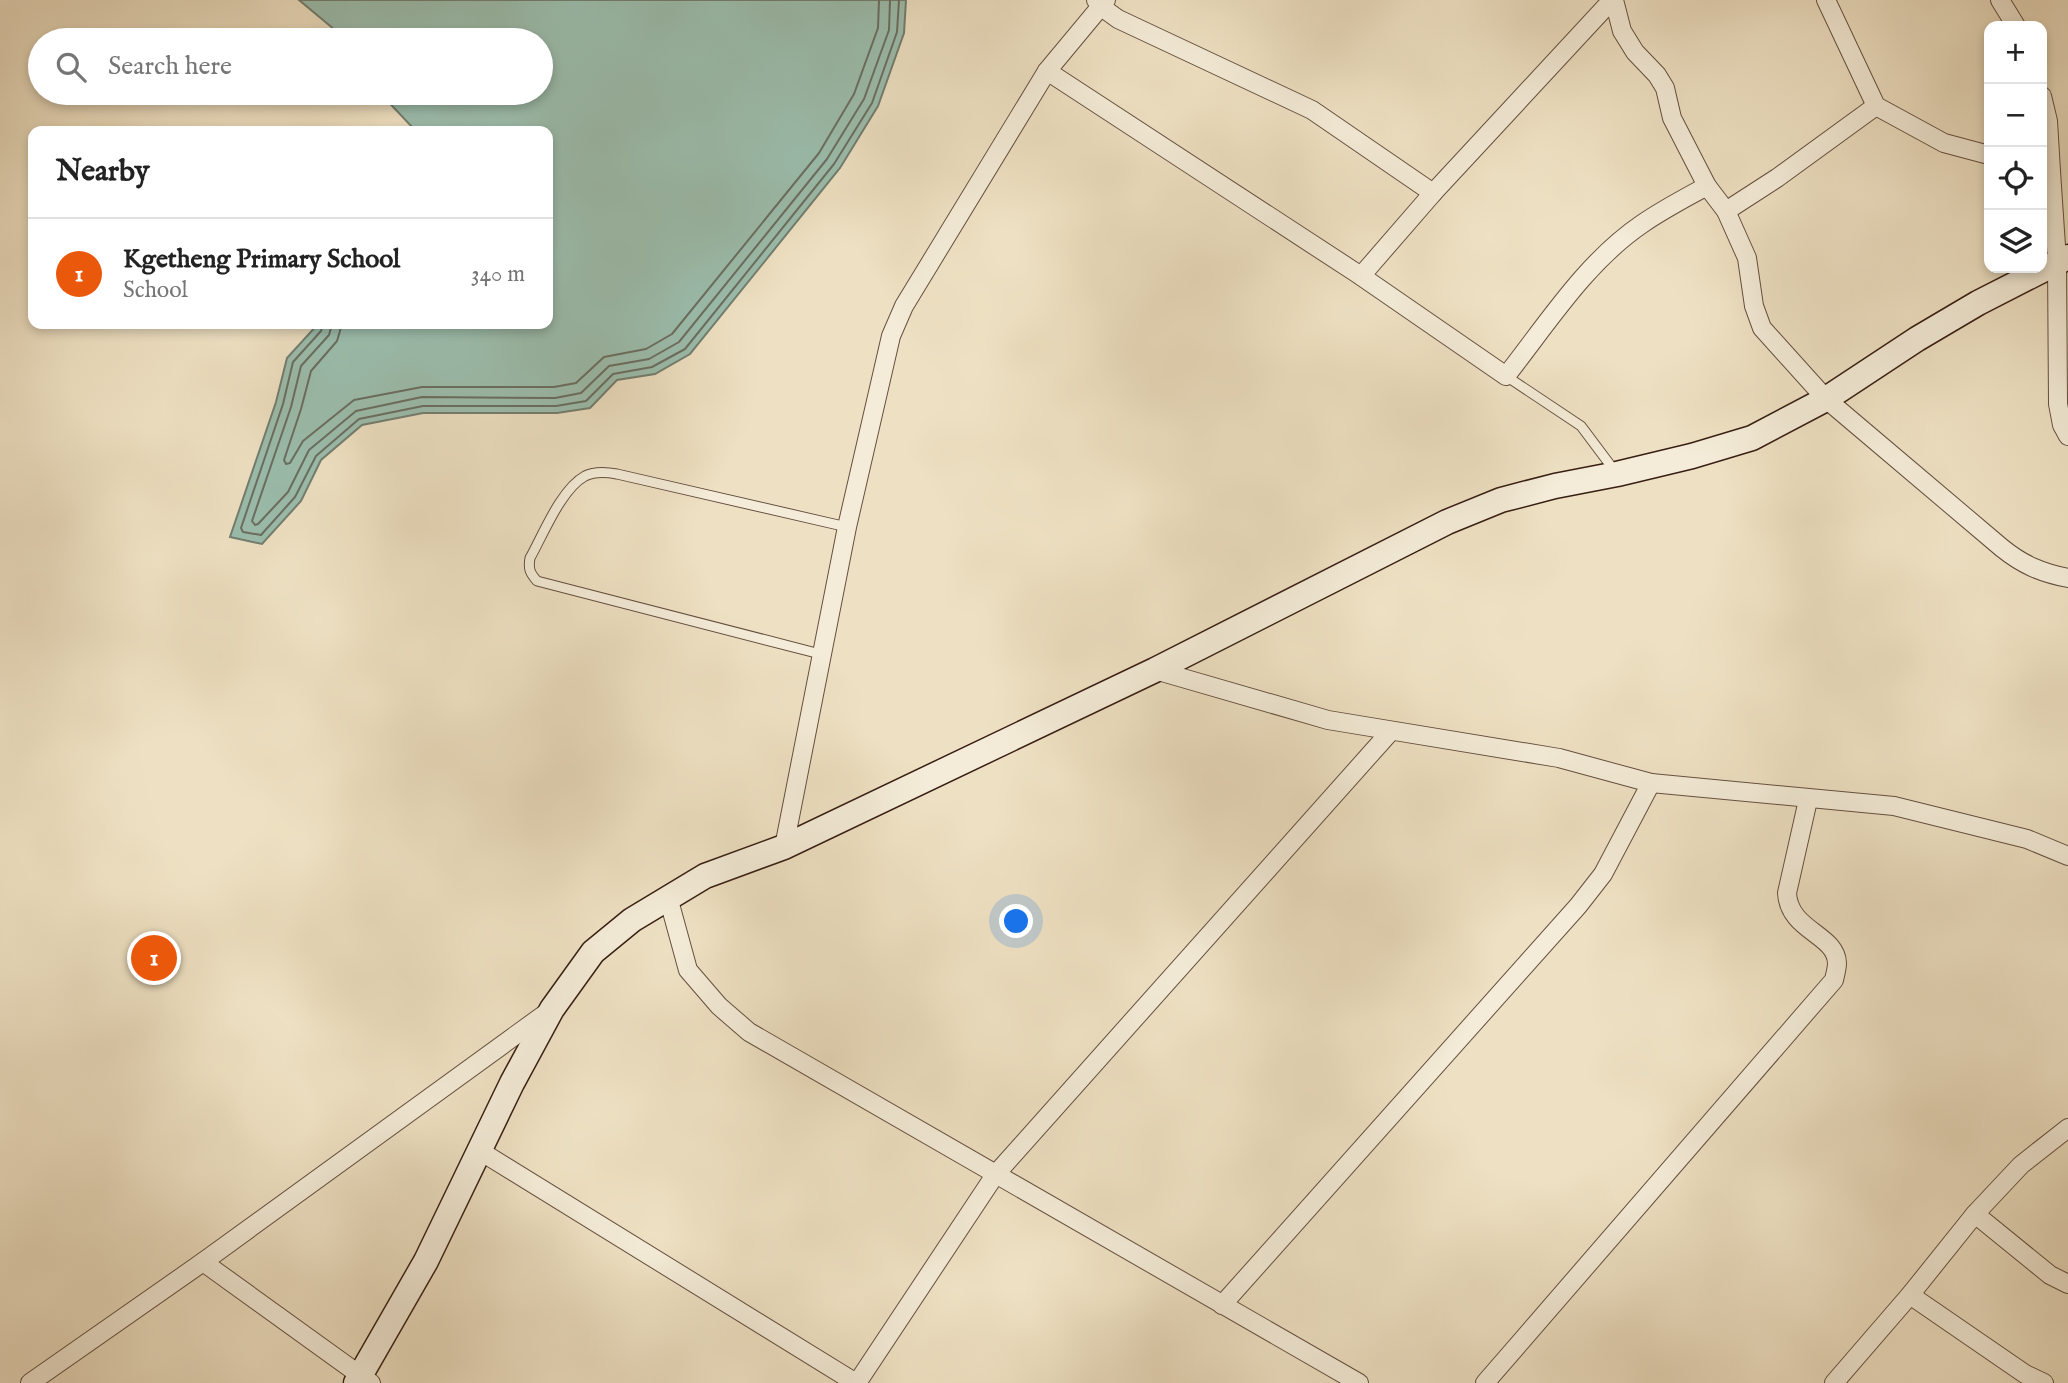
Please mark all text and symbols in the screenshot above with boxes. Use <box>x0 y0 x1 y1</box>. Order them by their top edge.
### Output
map controls <box>1984 21 2047 273</box>
button: + <box>1984 21 2047 84</box>
search box <box>28 28 553 105</box>
icon: search <box>52 48 90 86</box>
text: Search here <box>108 50 232 83</box>
button: − <box>1984 84 2047 147</box>
button: locate <box>1984 147 2047 210</box>
text: Nearby <box>56 153 149 191</box>
button: layers <box>1984 210 2047 273</box>
text: Kgetheng Primary School <box>123 243 400 276</box>
text: 1 <box>75 260 83 289</box>
text: 340 m <box>471 260 525 289</box>
text: School <box>123 276 188 305</box>
your location <box>999 904 1033 938</box>
pin: 1 <box>131 932 177 984</box>

